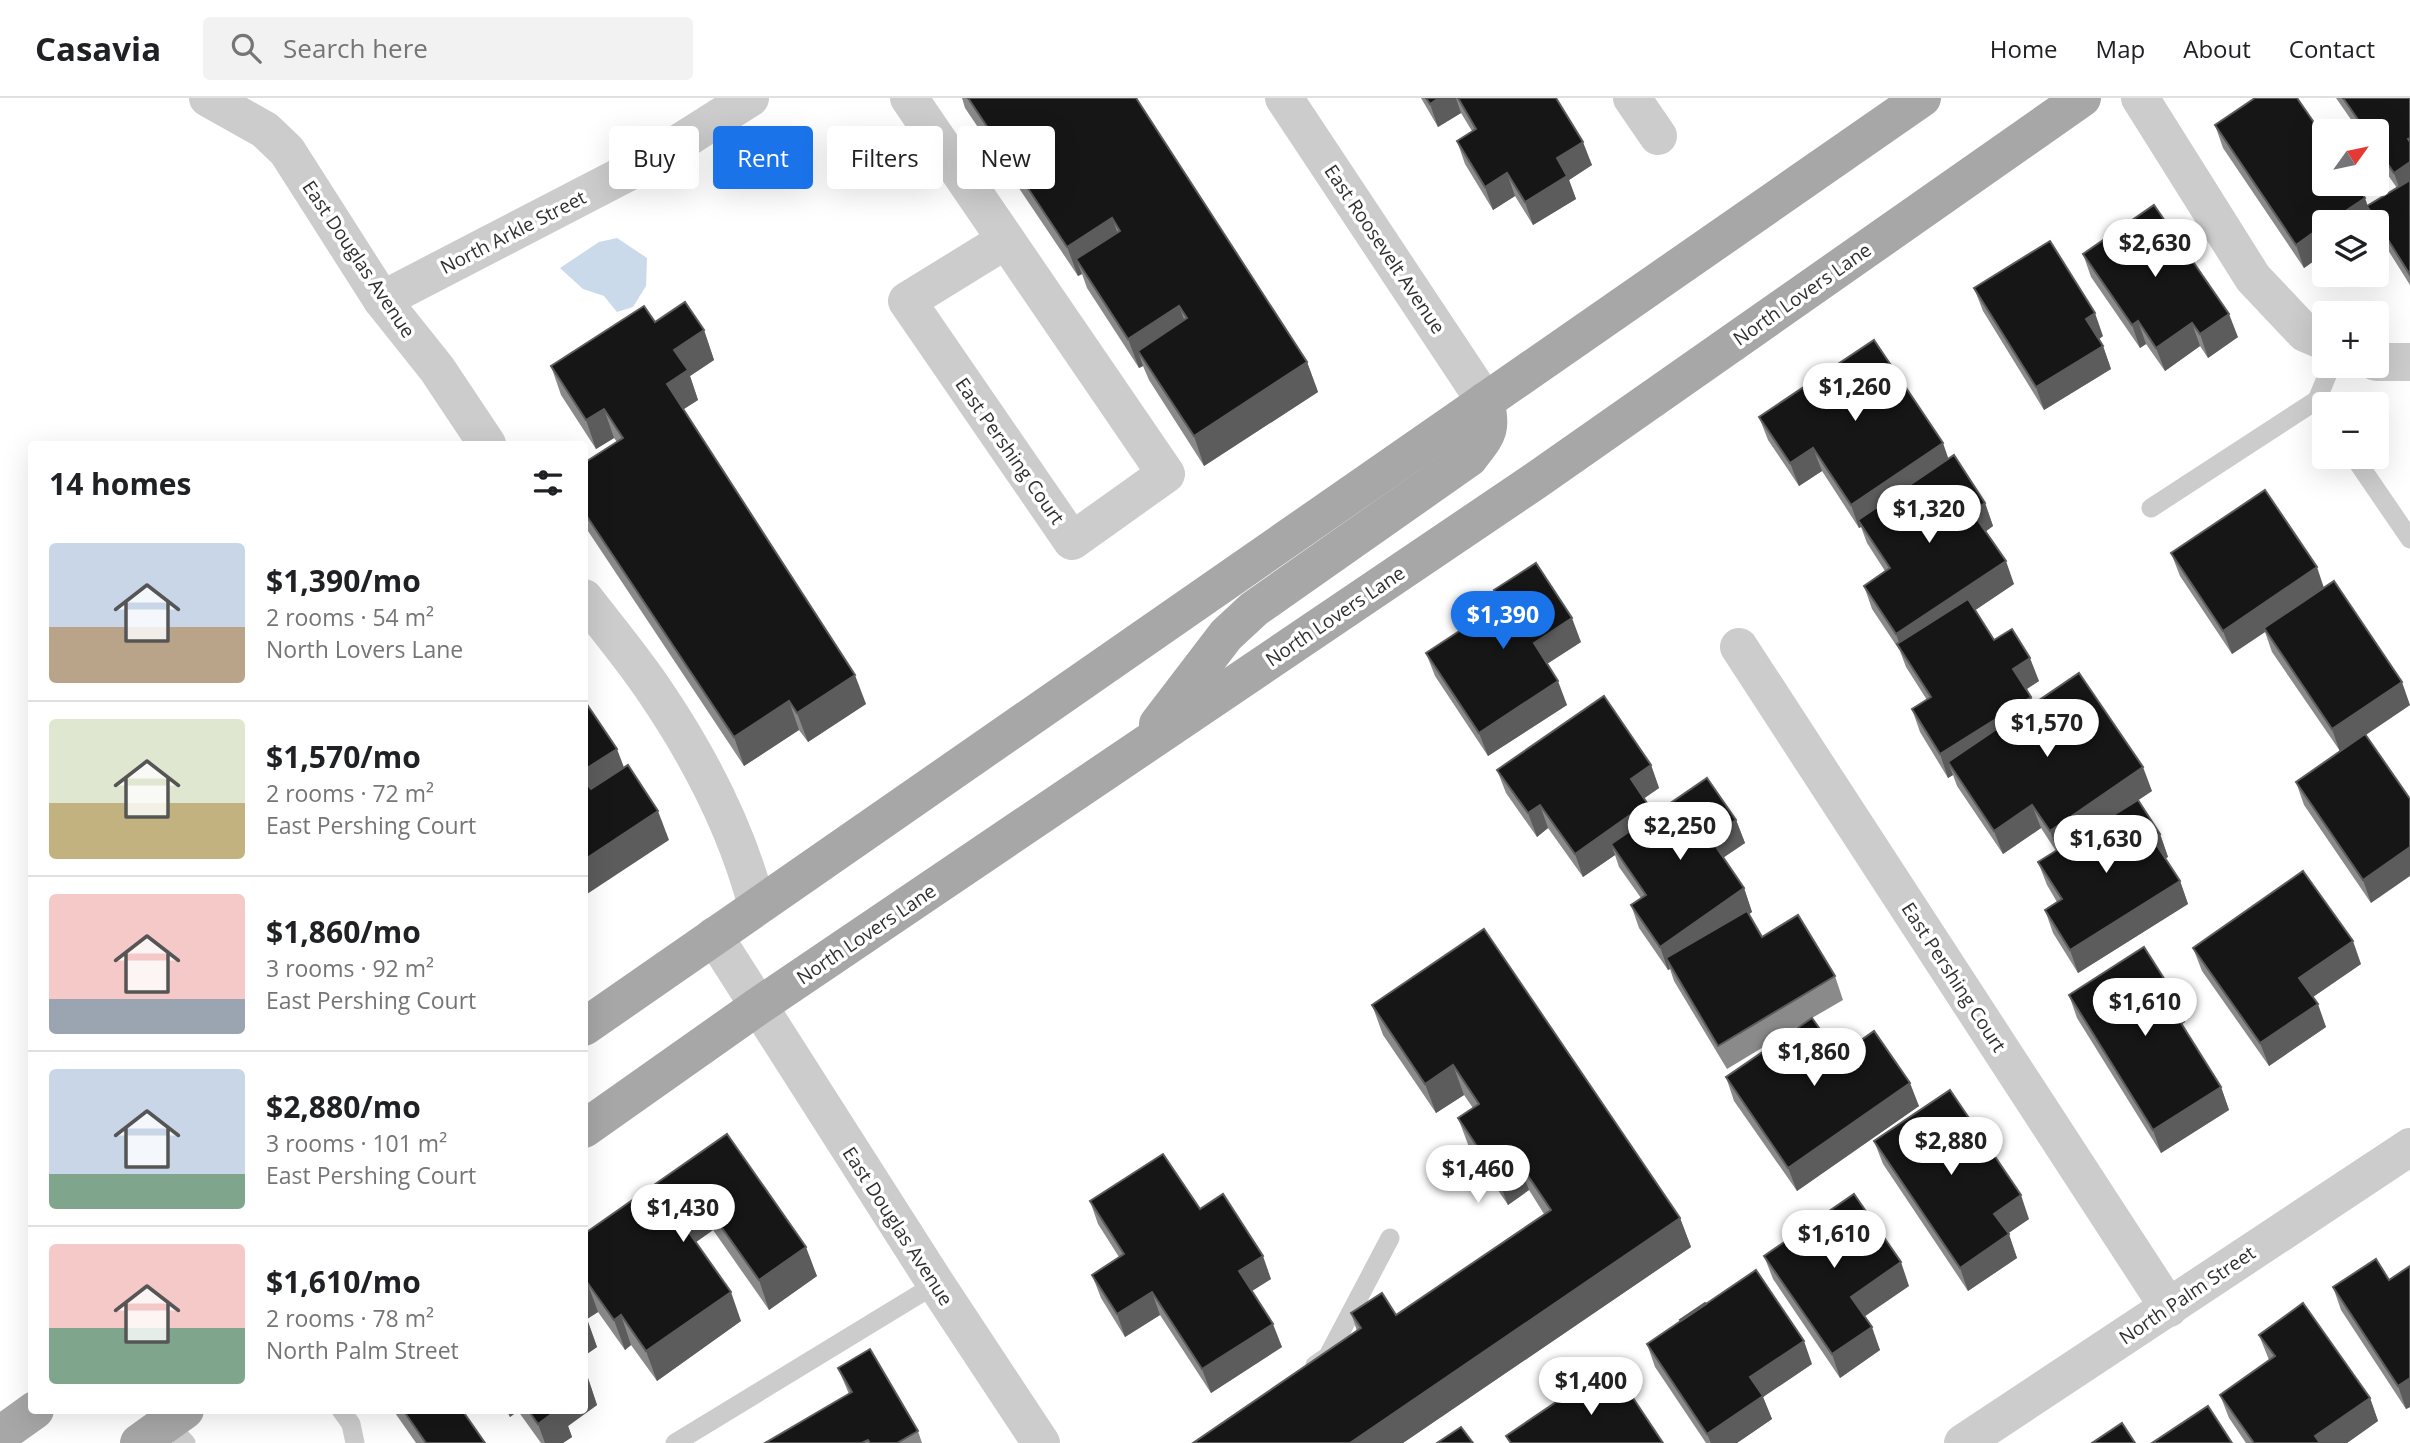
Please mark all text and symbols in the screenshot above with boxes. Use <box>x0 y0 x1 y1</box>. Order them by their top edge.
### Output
search box <box>203 17 693 80</box>
text: Casavia <box>35 26 161 71</box>
icon: search <box>227 29 265 67</box>
text: Search here <box>283 30 428 66</box>
text: Home <box>1990 32 2058 65</box>
text: Map <box>2096 32 2145 65</box>
text: About <box>2183 32 2251 65</box>
text: Contact <box>2289 32 2375 65</box>
north arrow <box>2312 119 2389 196</box>
map controls <box>2312 119 2389 469</box>
chip: Buy <box>609 126 699 189</box>
chip: Rent <box>713 126 813 189</box>
chip: Filters <box>827 126 943 189</box>
chip: New <box>957 126 1055 189</box>
street label: East Roosevelt Avenue <box>1319 159 1451 339</box>
street label: East Douglas Avenue <box>297 175 421 343</box>
street label: North Arkle Street <box>436 184 590 280</box>
button: layers <box>2312 210 2389 287</box>
pin: $2,630 <box>2098 220 2212 279</box>
text: $2,630 <box>2119 226 2191 258</box>
street label: North Lovers Lane <box>1728 237 1876 351</box>
button: + <box>2312 301 2389 378</box>
pin: $1,260 <box>1798 364 1912 423</box>
text: $1,260 <box>1819 370 1891 402</box>
street label: East Pershing Court <box>950 372 1071 530</box>
button: − <box>2312 392 2389 469</box>
text: 14 homes <box>49 463 192 504</box>
icon: filters <box>529 464 567 502</box>
pin: $1,320 <box>1872 486 1986 545</box>
text: $1,320 <box>1893 492 1965 524</box>
text: $1,390/mo <box>266 560 421 601</box>
street label: North Lovers Lane <box>1260 560 1410 672</box>
icon: home <box>105 571 189 655</box>
pin: $1,390 <box>1446 592 1560 651</box>
text: $1,390 <box>1467 598 1539 630</box>
text: 2 rooms · 54 m² <box>266 601 434 633</box>
text: North Lovers Lane <box>266 633 463 665</box>
pin: $1,570 <box>1990 700 2104 759</box>
text: $1,570 <box>2011 706 2083 738</box>
text: $1,570/mo <box>266 736 421 777</box>
icon: home <box>105 747 189 831</box>
text: 2 rooms · 72 m² <box>266 777 434 809</box>
pin: $2,250 <box>1623 802 1737 862</box>
text: East Pershing Court <box>266 809 476 841</box>
text: $2,250 <box>1644 809 1716 841</box>
pin: $1,630 <box>2049 816 2163 875</box>
text: $1,630 <box>2070 822 2142 854</box>
street label: North Lovers Lane <box>791 878 941 990</box>
street label: East Pershing Court <box>1896 897 2012 1057</box>
text: $1,860/mo <box>266 911 421 952</box>
icon: home <box>105 922 189 1006</box>
text: 3 rooms · 92 m² <box>266 952 434 984</box>
pin: $1,610 <box>2088 978 2202 1038</box>
text: East Pershing Court <box>266 984 476 1016</box>
text: $1,610 <box>2109 985 2181 1017</box>
pin: $1,860 <box>1757 1028 1871 1088</box>
text: $1,860 <box>1778 1035 1850 1067</box>
text: $2,880/mo <box>266 1086 421 1127</box>
icon: home <box>105 1097 189 1181</box>
pin: $2,880 <box>1894 1118 2008 1177</box>
text: $2,880 <box>1915 1124 1987 1156</box>
text: 3 rooms · 101 m² <box>266 1127 447 1159</box>
street label: East Douglas Avenue <box>837 1142 959 1310</box>
pin: $1,460 <box>1421 1146 1535 1205</box>
text: $1,460 <box>1442 1152 1514 1184</box>
text: East Pershing Court <box>266 1159 476 1191</box>
pin: $1,430 <box>626 1184 740 1244</box>
text: $1,430 <box>647 1191 719 1223</box>
pin: $1,610 <box>1777 1210 1891 1270</box>
text: $1,610 <box>1798 1217 1870 1249</box>
street label: North Palm Street <box>2114 1240 2260 1350</box>
text: $1,610/mo <box>266 1261 421 1302</box>
icon: home <box>105 1272 189 1356</box>
text: 2 rooms · 78 m² <box>266 1302 434 1334</box>
text: North Palm Street <box>266 1334 459 1366</box>
pin: $1,400 <box>1534 1358 1648 1417</box>
text: $1,400 <box>1555 1364 1627 1396</box>

